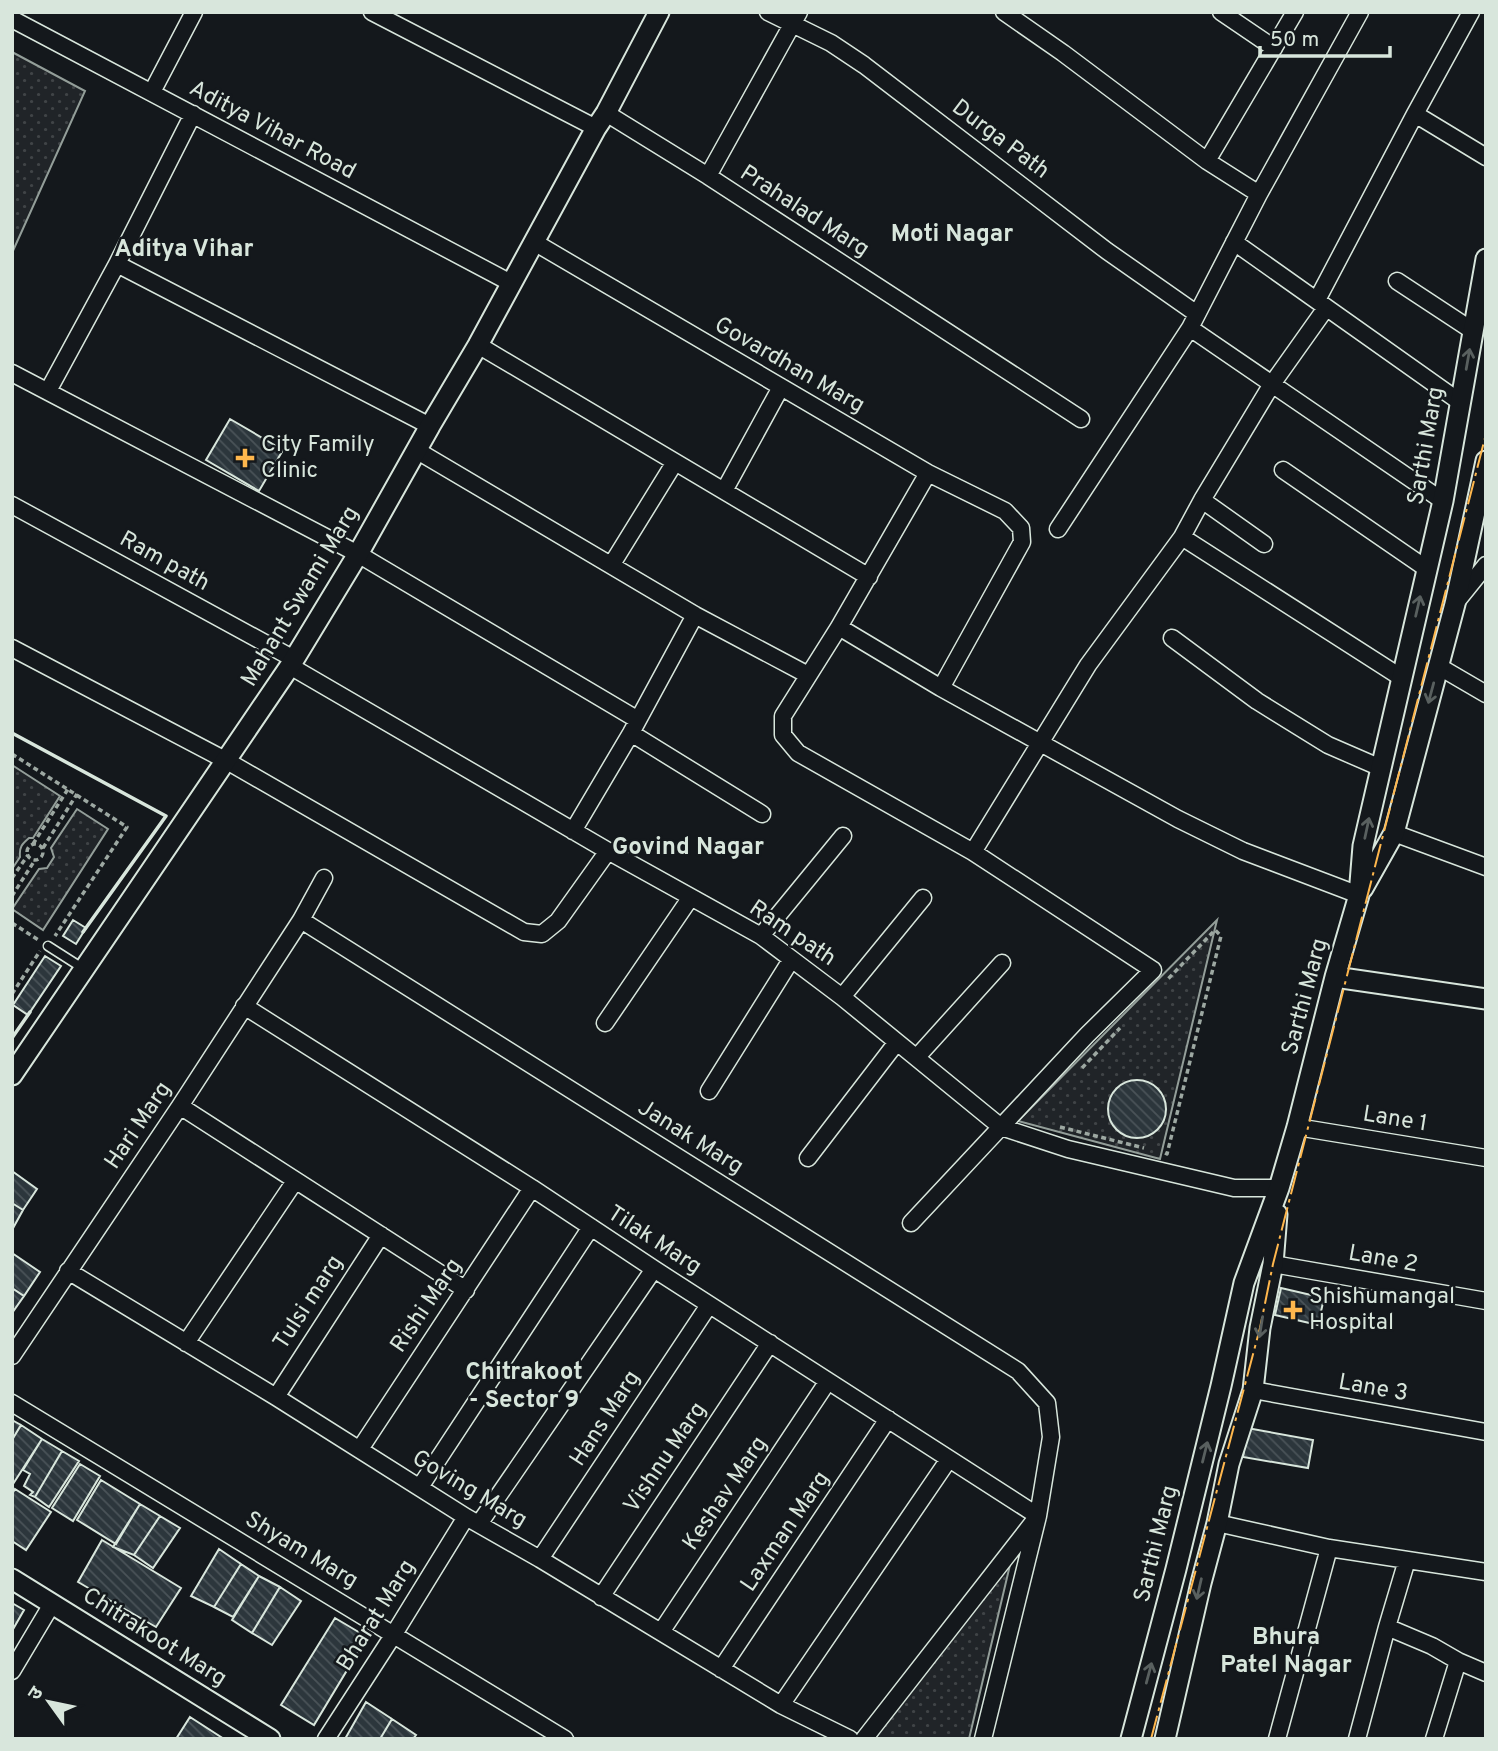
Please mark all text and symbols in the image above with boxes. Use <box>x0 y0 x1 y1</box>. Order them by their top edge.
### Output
scale bar <box>1260 14 1390 58</box>
text: 50 m <box>1270 27 1319 54</box>
street label: Aditya Vihar Road <box>184 75 360 187</box>
street label: Durga Path <box>945 94 1055 186</box>
street label: Prahalad Marg <box>734 159 874 265</box>
district label: Moti Nagar <box>891 220 1013 250</box>
district label: Aditya Vihar <box>115 235 253 265</box>
street label: Govardhan Marg <box>709 311 869 421</box>
one-way arrow <box>1462 348 1475 371</box>
street label: Sarthi Marg <box>1402 385 1452 507</box>
place label: City Family Clinic <box>261 431 375 486</box>
marker: City Family Clinic <box>235 448 255 468</box>
street label: Mahant Swami Marg <box>236 501 366 693</box>
street label: Ram path <box>114 525 214 599</box>
one-way arrow <box>1412 595 1426 618</box>
one-way arrow <box>1423 682 1436 704</box>
one-way arrow <box>1361 817 1375 840</box>
district label: Govind Nagar <box>612 833 764 863</box>
street label: Ram path <box>743 894 841 974</box>
street label: Sarthi Marg <box>1277 936 1335 1058</box>
street label: Hari Marg <box>99 1077 179 1175</box>
street label: Janak Marg <box>632 1094 748 1182</box>
street label: Lane 1 <box>1361 1101 1429 1139</box>
street label: Tilak Marg <box>601 1200 707 1282</box>
street label: Lane 2 <box>1346 1240 1420 1280</box>
street label: Tulsi marg <box>268 1250 350 1356</box>
street label: Rishi Marg <box>385 1253 469 1359</box>
place label: Shishumangal Hospital <box>1309 1283 1455 1338</box>
marker: Shishumangal Hospital <box>1283 1300 1303 1320</box>
one-way arrow <box>1254 1315 1267 1338</box>
district label: Chitrakoot - Sector 9 <box>465 1358 583 1416</box>
street label: Hans Marg <box>564 1366 648 1472</box>
street label: Lane 3 <box>1336 1369 1410 1409</box>
street label: Vishnu Marg <box>618 1397 714 1519</box>
street label: Keshav Marg <box>677 1431 775 1557</box>
one-way arrow <box>1199 1441 1212 1464</box>
street label: Goving Marg <box>406 1444 532 1536</box>
street label: Laxman Marg <box>735 1466 837 1598</box>
street label: Sarthi Marg <box>1128 1483 1186 1605</box>
street label: Shyam Marg <box>239 1506 363 1596</box>
street label: Bharat Marg <box>331 1555 423 1677</box>
one-way arrow <box>1192 1577 1206 1600</box>
street label: Chitrakoot Marg <box>76 1582 232 1694</box>
district label: Bhura Patel Nagar <box>1220 1623 1352 1681</box>
one-way arrow <box>1143 1662 1156 1685</box>
north arrow <box>14 1667 84 1737</box>
text: उ <box>23 1682 50 1705</box>

